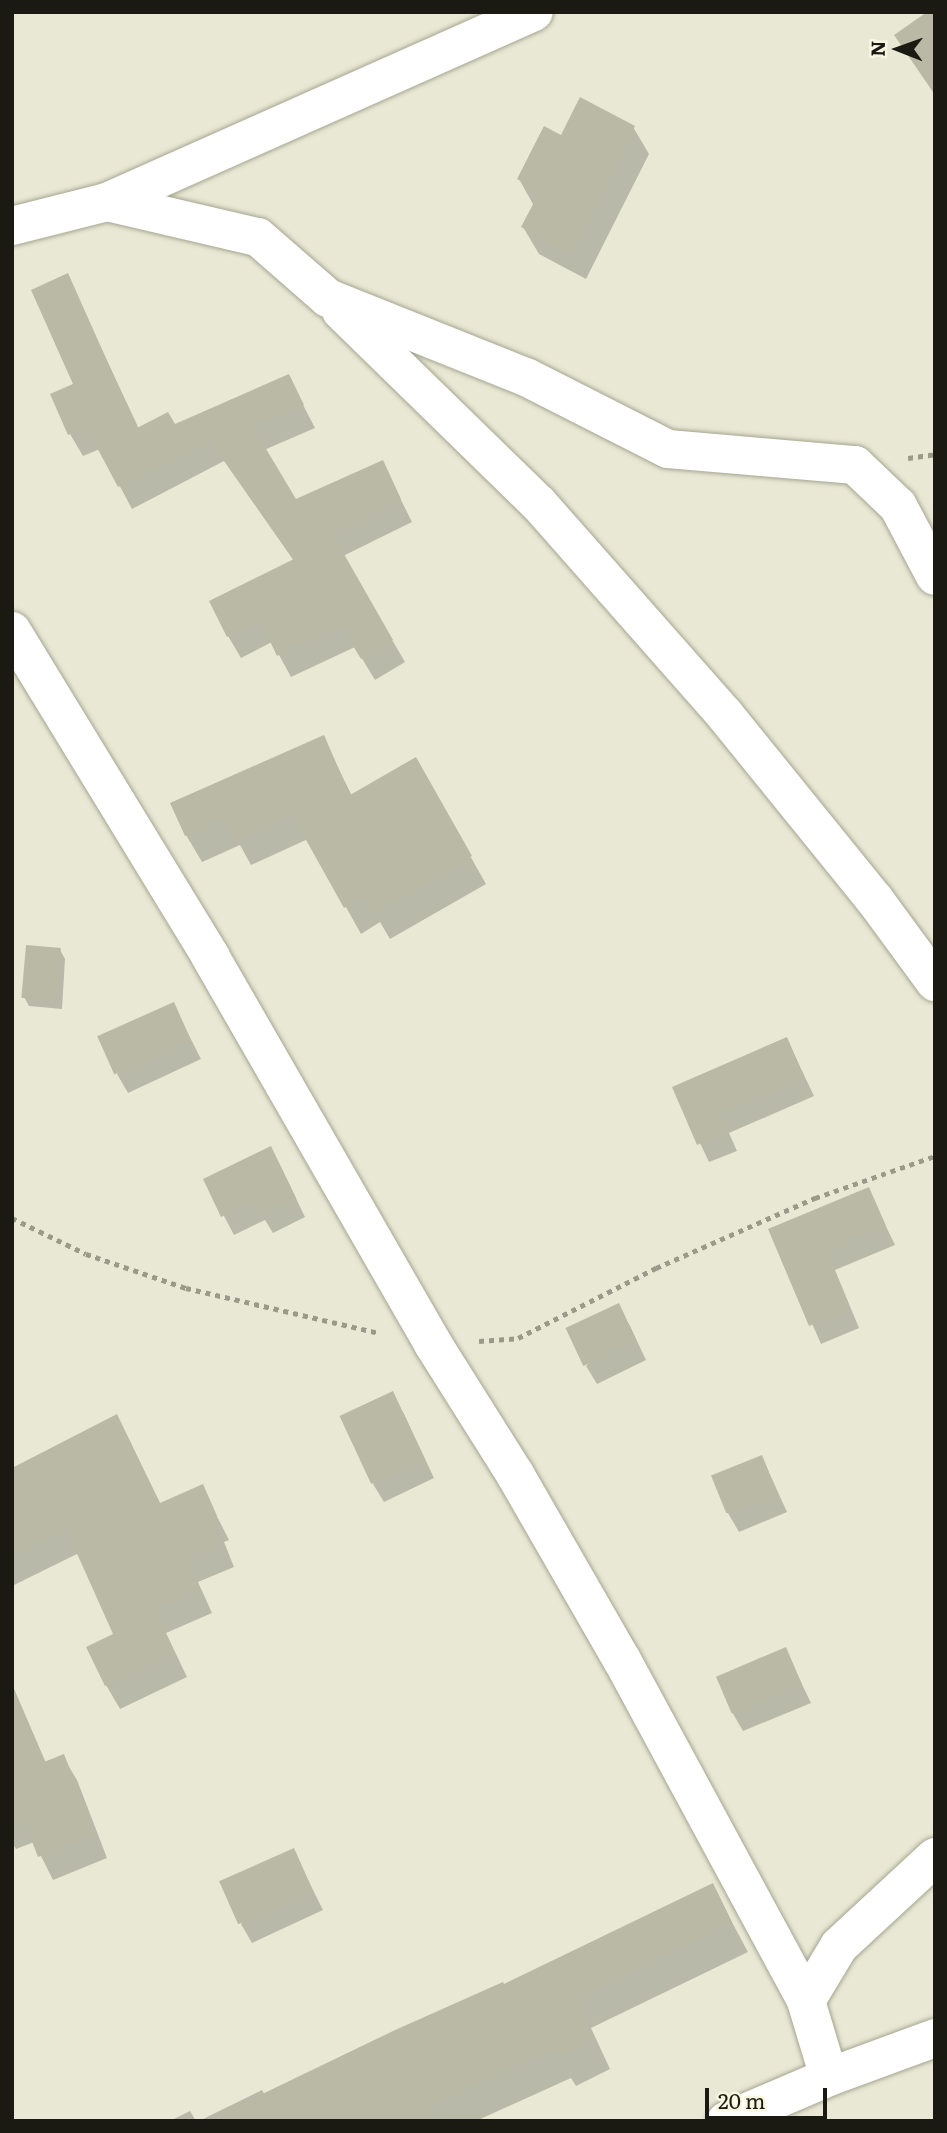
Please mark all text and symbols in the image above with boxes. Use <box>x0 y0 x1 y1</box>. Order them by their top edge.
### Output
north arrow <box>863 14 933 84</box>
text: N <box>863 40 891 57</box>
scale bar <box>709 2074 832 2118</box>
text: 20 m <box>718 2084 765 2115</box>

